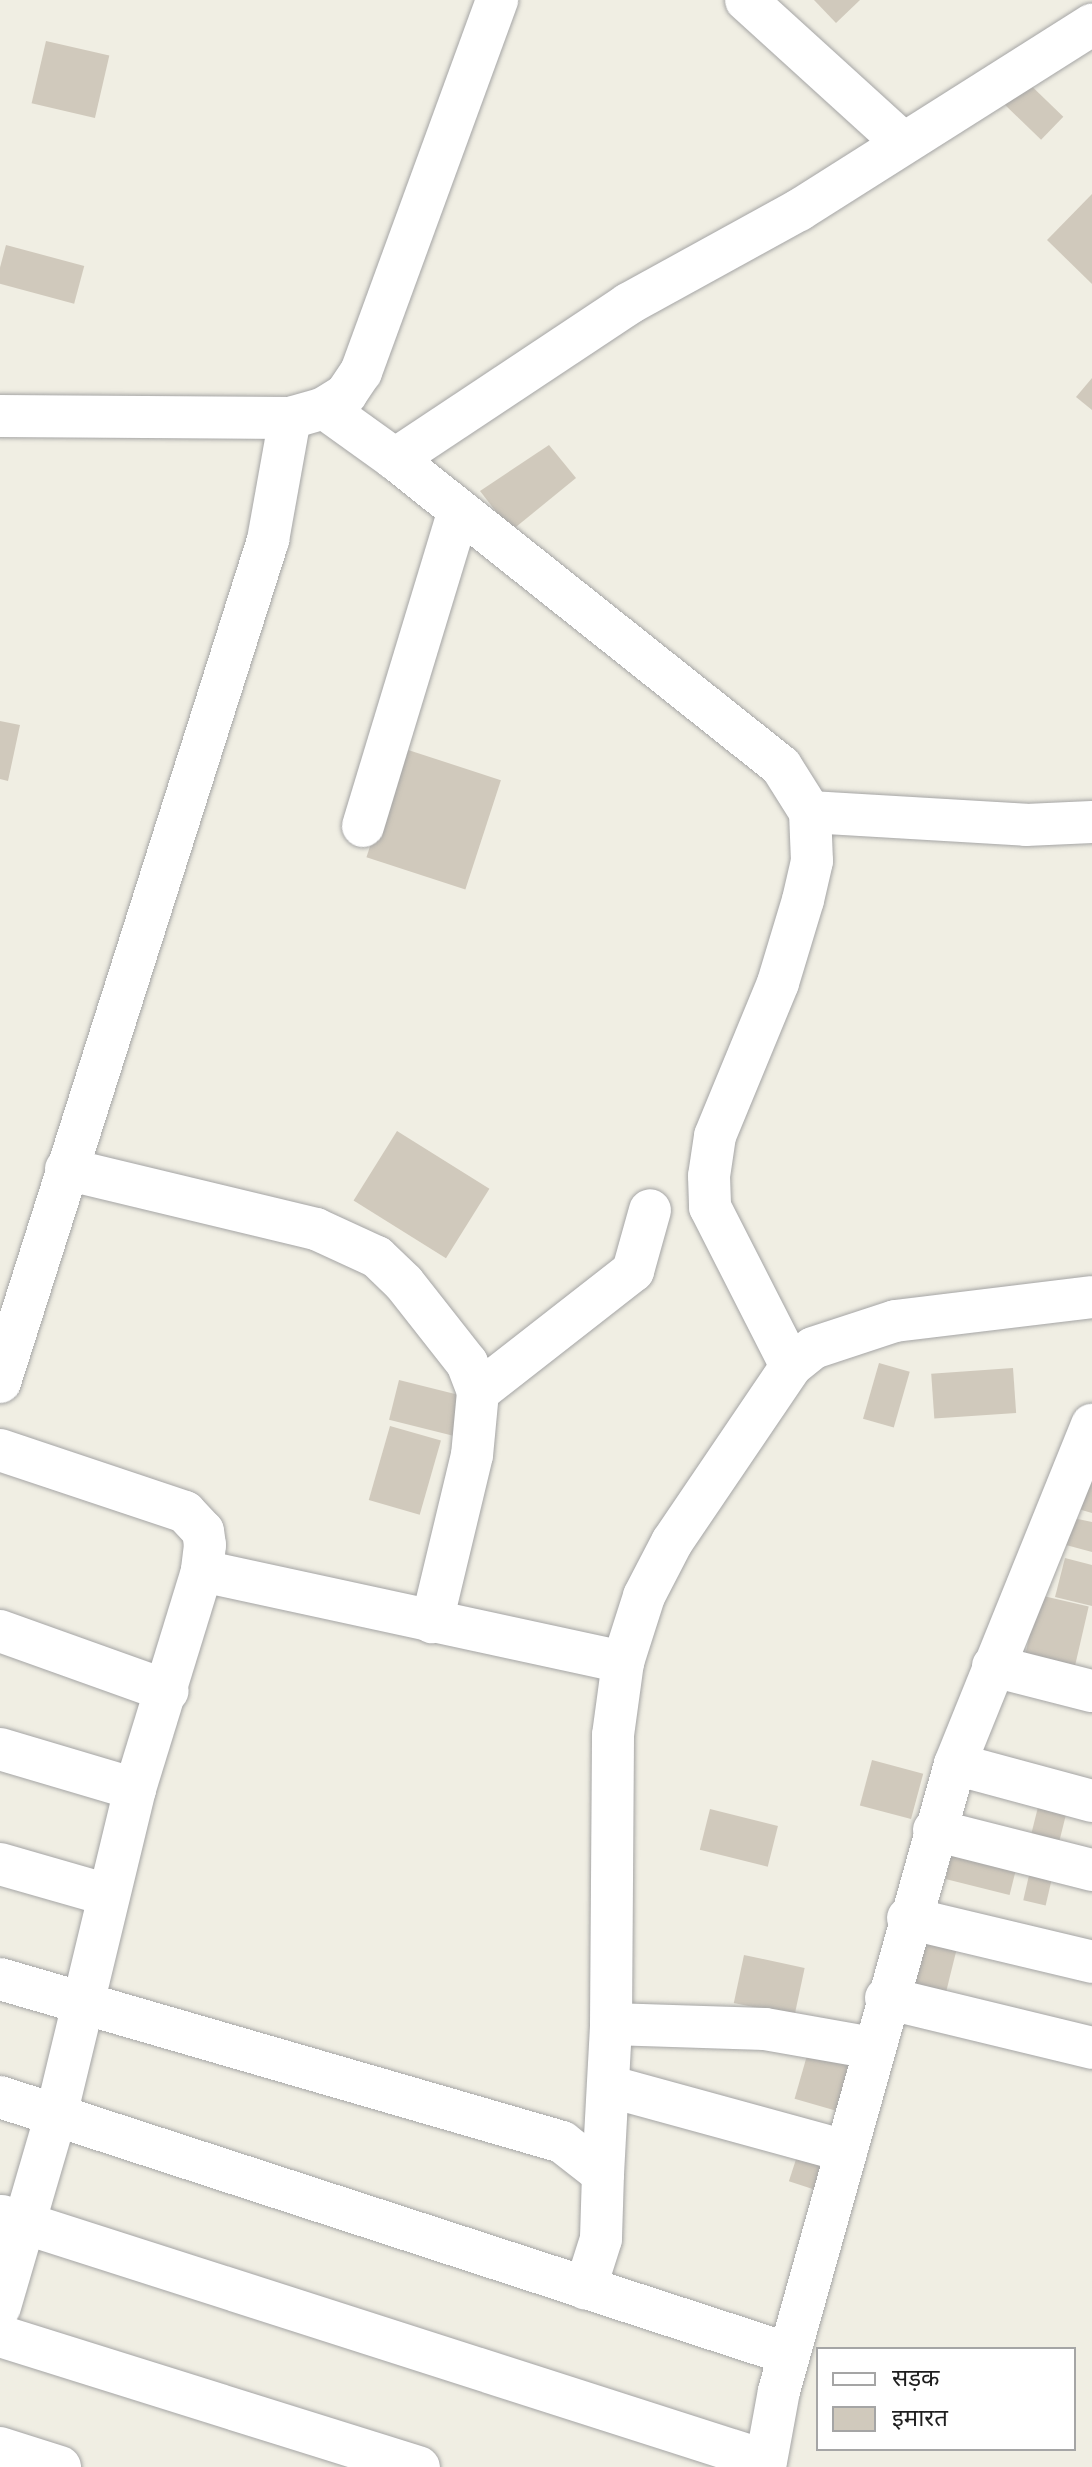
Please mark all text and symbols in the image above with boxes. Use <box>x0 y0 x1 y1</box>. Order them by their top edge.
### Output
legend <box>816 2347 1076 2451</box>
text: सड़क <box>892 2362 940 2391</box>
text: इमारत <box>892 2402 948 2431</box>

